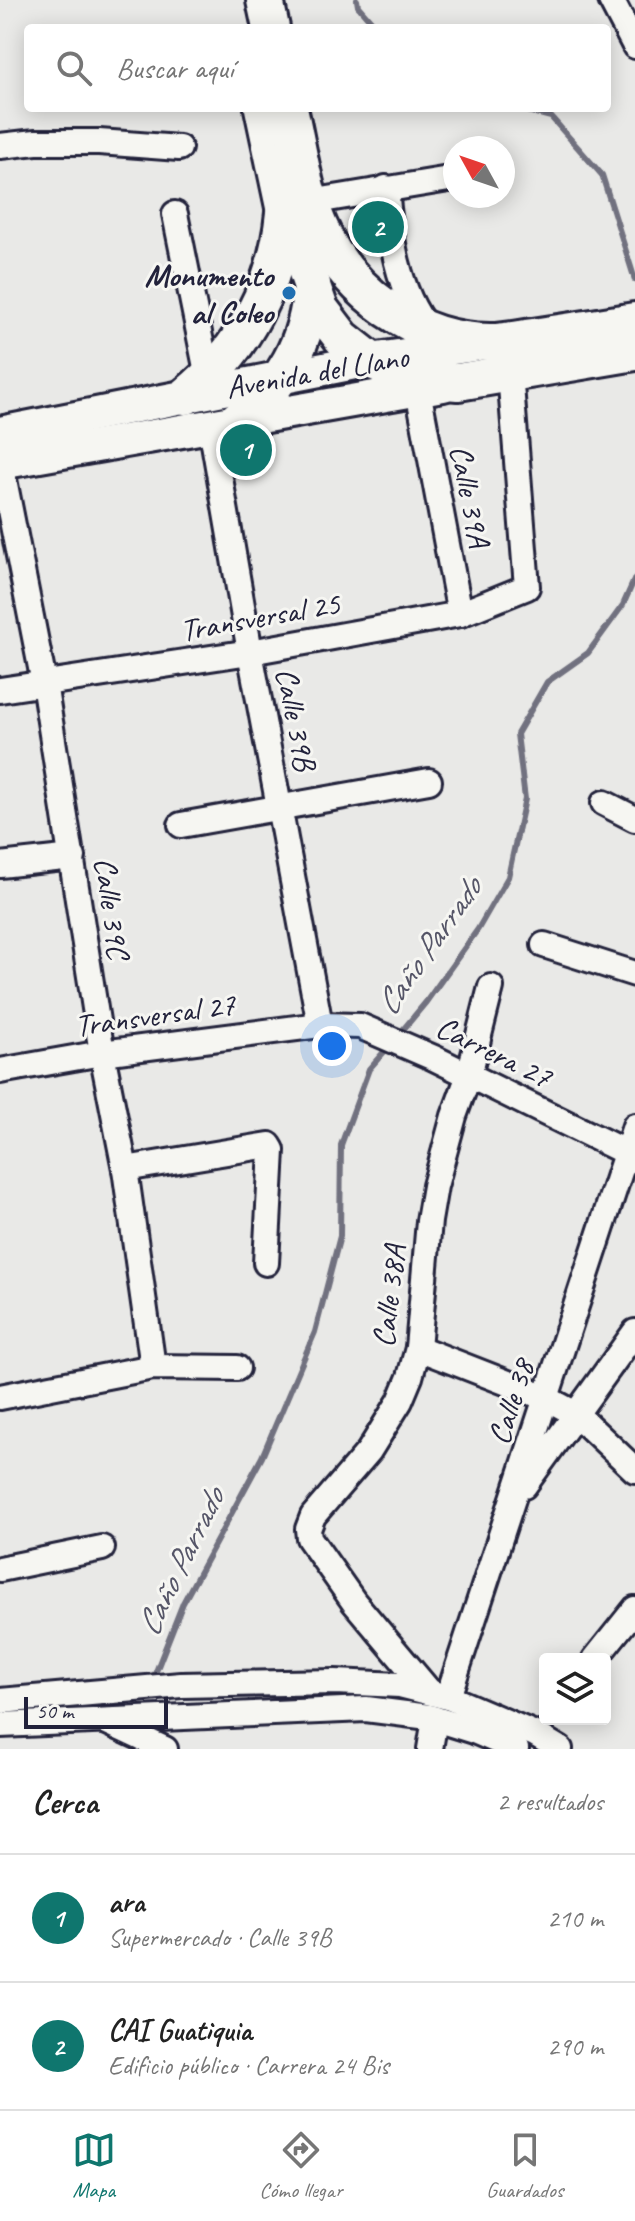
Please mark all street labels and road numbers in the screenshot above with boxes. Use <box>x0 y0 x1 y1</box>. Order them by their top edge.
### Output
street label: Avenida del Llano <box>223 336 413 408</box>
street label: Calle 39A <box>440 442 500 552</box>
street label: Transversal 25 <box>177 583 345 651</box>
street label: Calle 39B <box>266 664 326 776</box>
street label: Calle 39C <box>85 855 140 964</box>
street label: Transversal 27 <box>72 983 239 1047</box>
street label: Carrera 27 <box>429 1006 560 1098</box>
street label: Calle 38A <box>362 1241 416 1350</box>
street label: Calle 38 <box>478 1352 545 1450</box>

